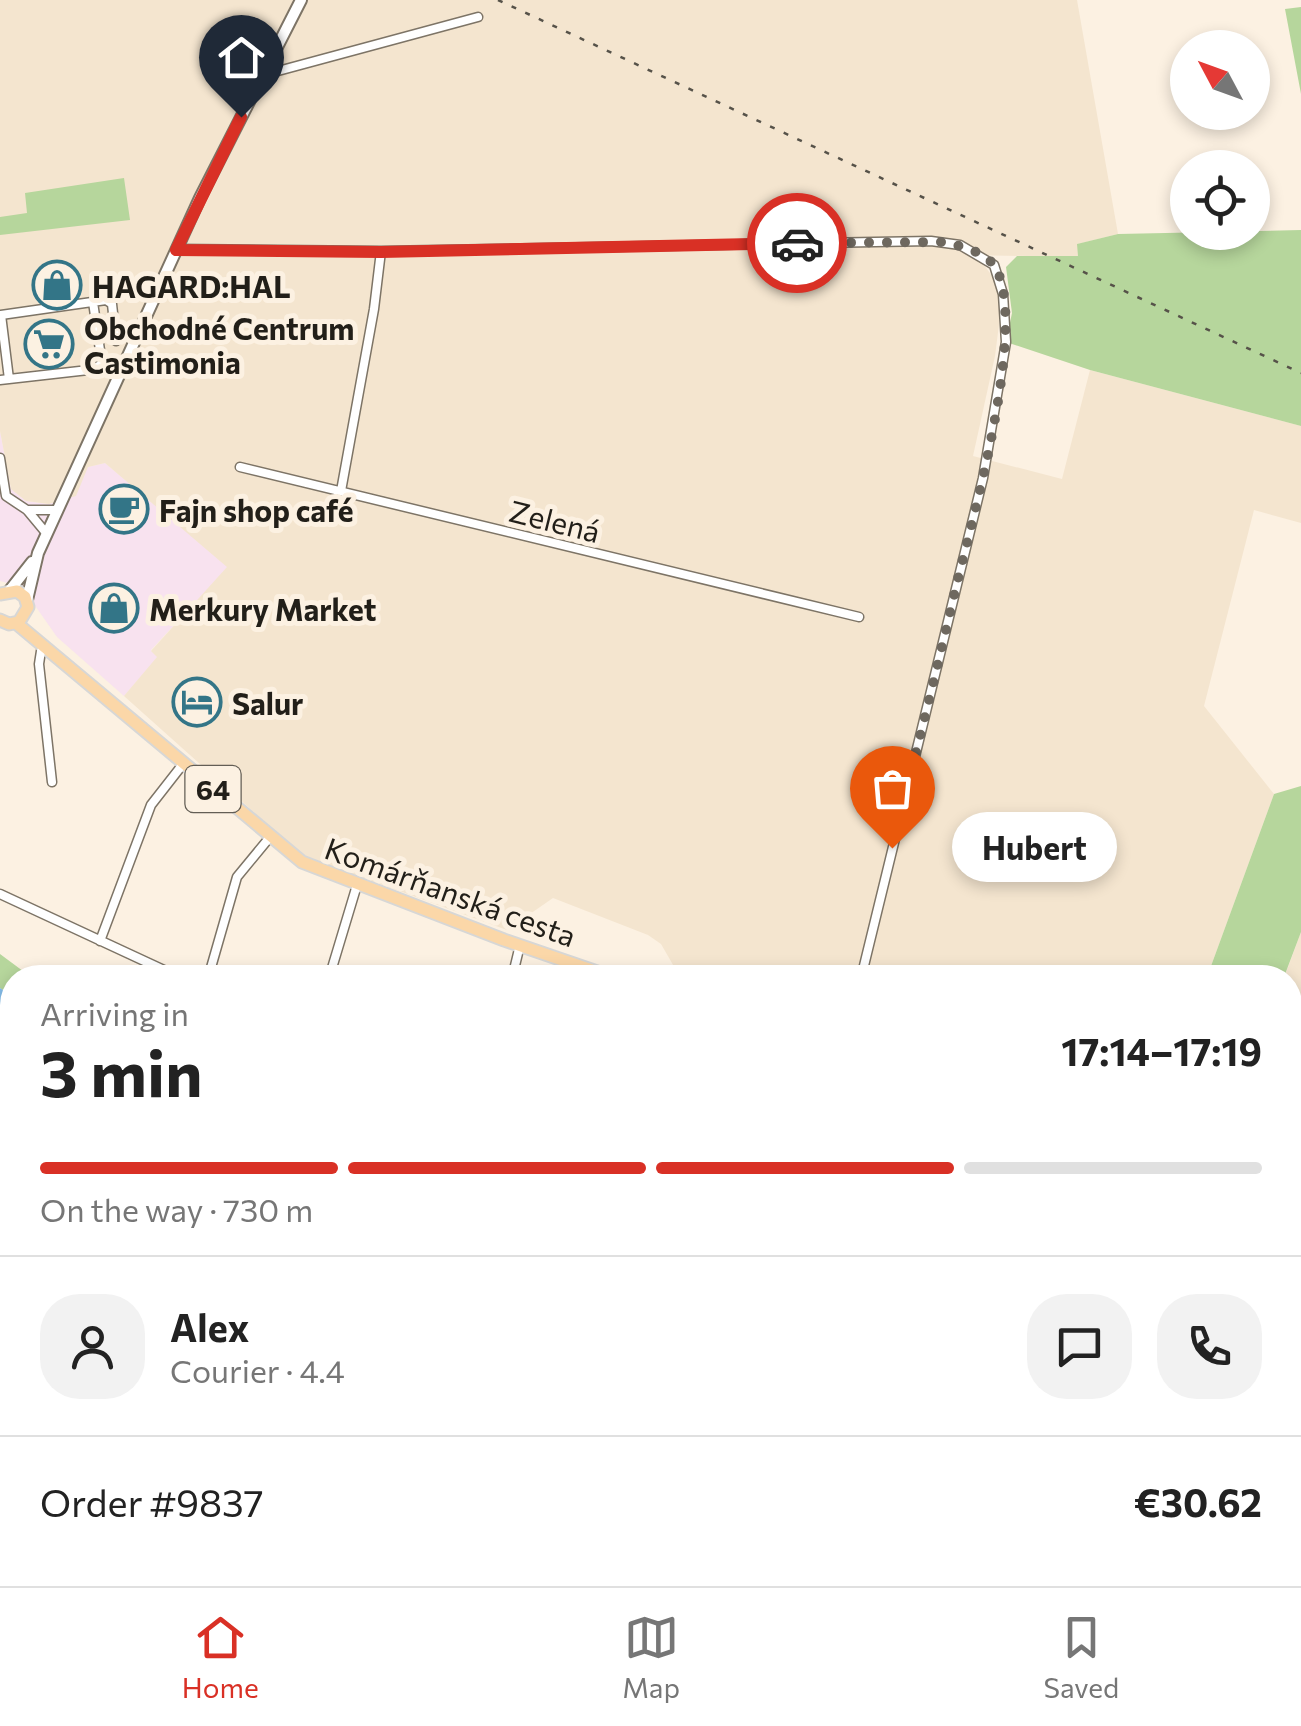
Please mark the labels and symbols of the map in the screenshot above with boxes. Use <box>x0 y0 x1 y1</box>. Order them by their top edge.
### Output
pin <box>199 15 284 118</box>
north arrow <box>1170 30 1270 130</box>
courier <box>747 193 847 293</box>
shop icon: HAGARD:HAL <box>31 259 83 311</box>
place label: HAGARD:HAL <box>92 267 291 304</box>
place label: Obchodné Centrum Castimonia <box>84 309 354 380</box>
supermarket icon: Obchodné Centrum Castimonia <box>23 318 75 370</box>
cafe icon: Fajn shop café <box>98 483 150 535</box>
place label: Fajn shop café <box>159 491 354 528</box>
street label: Zelená <box>506 491 604 549</box>
shop icon: Merkury Market <box>88 582 140 634</box>
place label: Merkury Market <box>149 590 376 627</box>
hotel icon: Salur <box>171 676 223 728</box>
place label: Salur <box>232 684 304 721</box>
pin <box>850 746 935 849</box>
road number: 64 <box>186 766 240 812</box>
callout: Hubert <box>952 813 1117 883</box>
street label: Komárňanská cesta <box>321 828 581 954</box>

